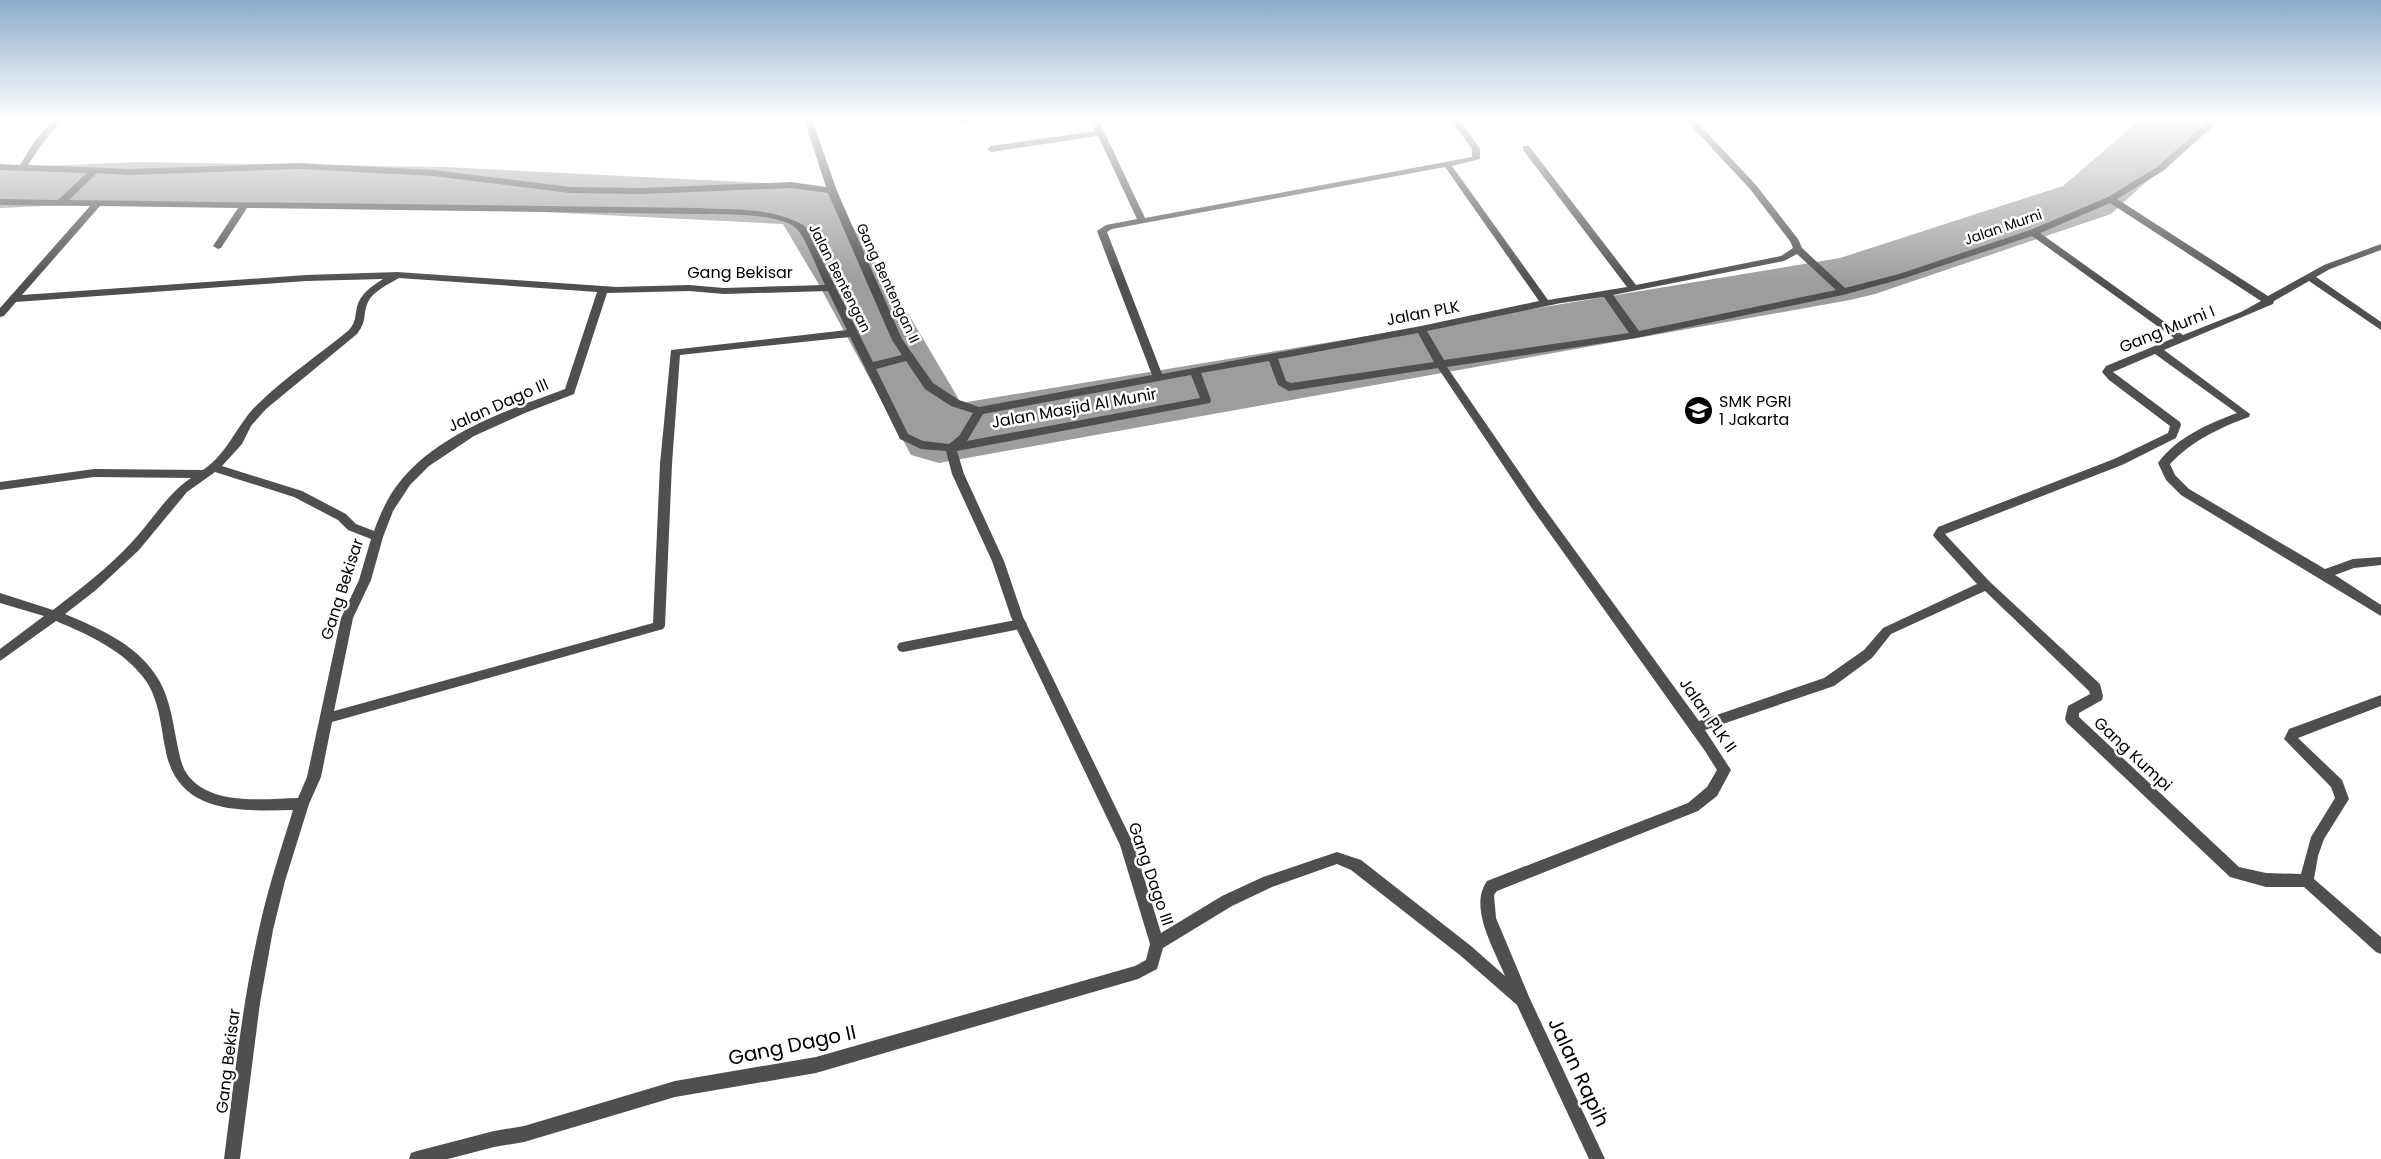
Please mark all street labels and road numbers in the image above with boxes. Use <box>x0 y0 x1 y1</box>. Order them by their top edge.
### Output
street label: Jalan Murni <box>1961 204 2045 250</box>
street label: Jalan Bentengan <box>804 220 876 336</box>
street label: Gang Bentengan II <box>851 220 925 346</box>
street label: Gang Bekisar <box>687 261 793 284</box>
street label: Jalan PLK <box>1384 295 1462 331</box>
street label: Gang Murni I <box>2116 299 2218 359</box>
street label: Jalan Dago III <box>444 373 552 437</box>
street label: Jalan Masjid Al Munir <box>989 382 1159 434</box>
street label: Gang Bekisar <box>315 535 369 643</box>
street label: Jalan PLK II <box>1674 673 1742 757</box>
street label: Gang Kumpi <box>2089 712 2177 796</box>
street label: Gang Dago III <box>1123 819 1179 929</box>
street label: Gang Bekisar <box>210 1007 246 1115</box>
street label: Jalan Rapih <box>1541 1013 1617 1131</box>
street label: Gang Dago II <box>726 1018 858 1072</box>

